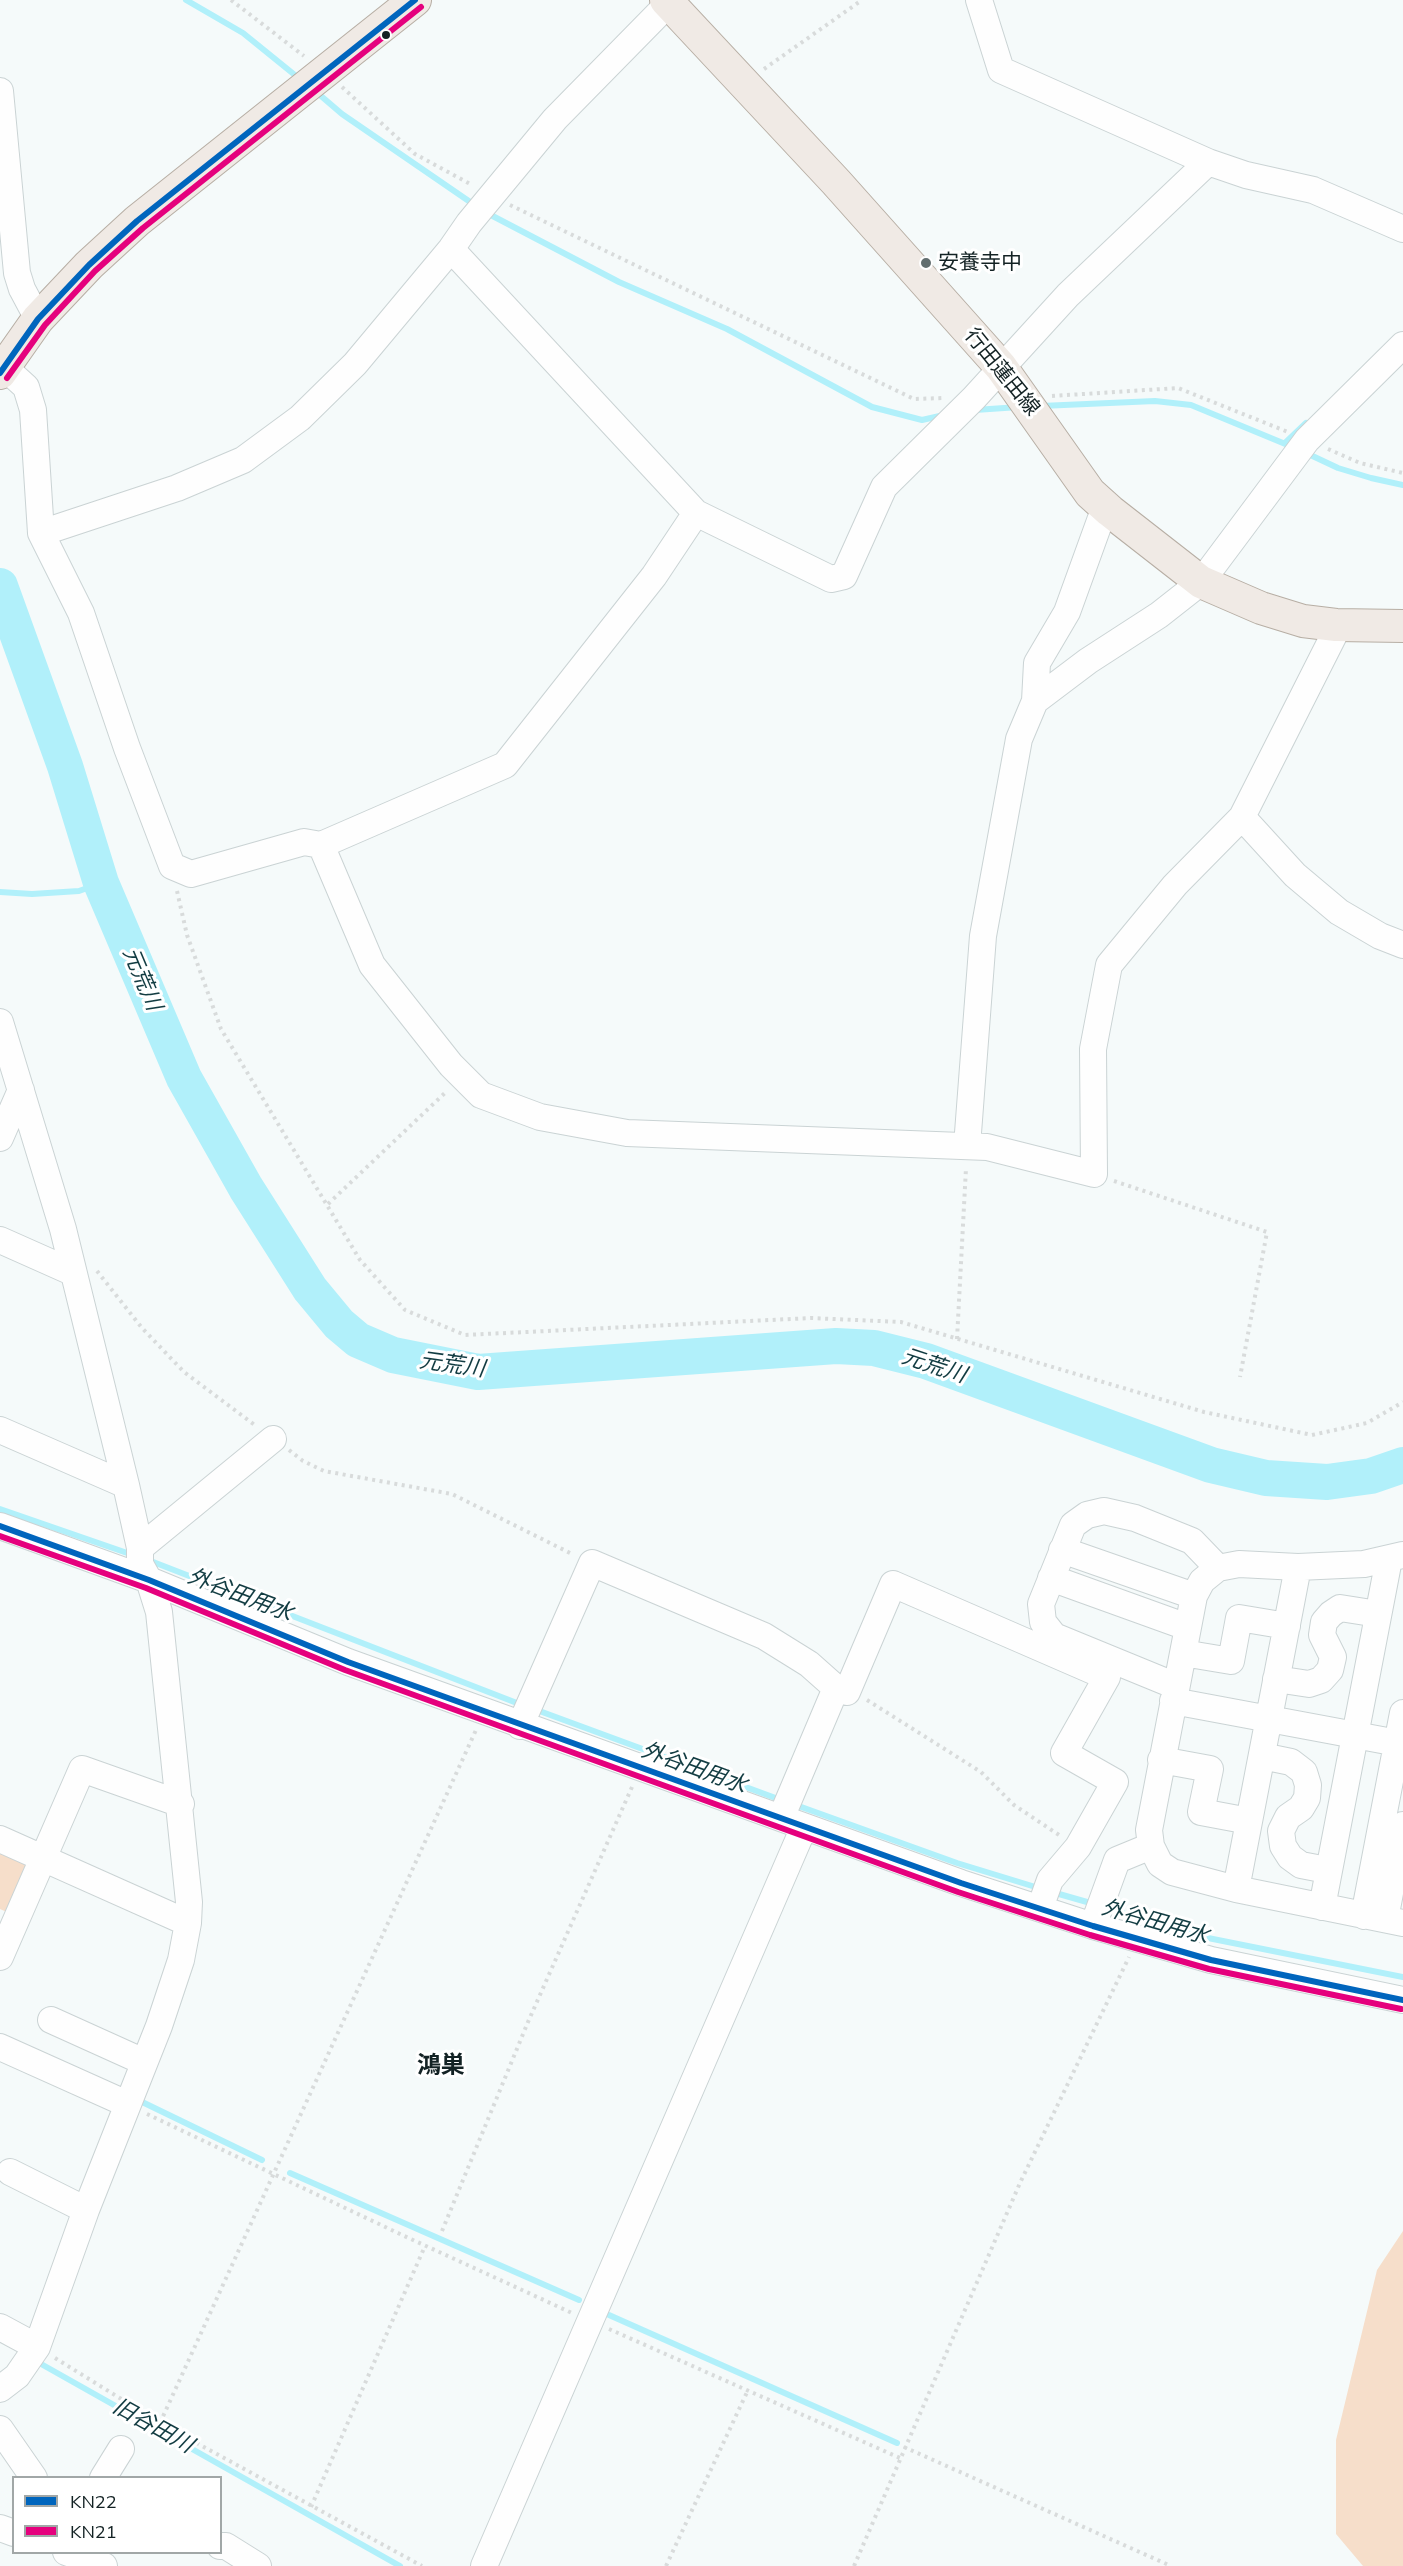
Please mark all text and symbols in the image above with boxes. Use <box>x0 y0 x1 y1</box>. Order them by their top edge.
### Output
unlabelled marker <box>380 29 392 41</box>
place label: 安養寺中 <box>938 250 1022 276</box>
marker: 安養寺中 <box>919 256 933 270</box>
street label: 行田蓮田線 <box>959 323 1045 421</box>
water label: 元荒川 <box>117 943 167 1015</box>
water label: 元荒川 <box>899 1343 969 1389</box>
water label: 元荒川 <box>417 1347 487 1383</box>
water label: 外谷田用水 <box>184 1563 296 1627</box>
water label: 外谷田用水 <box>638 1737 750 1799</box>
water label: 外谷田用水 <box>1098 1894 1212 1950</box>
district label: 鴻巣 <box>417 2052 465 2080</box>
water label: 旧谷田川 <box>108 2393 198 2459</box>
legend <box>12 2476 222 2554</box>
text: KN22 <box>70 2490 116 2513</box>
text: KN21 <box>70 2520 116 2543</box>

